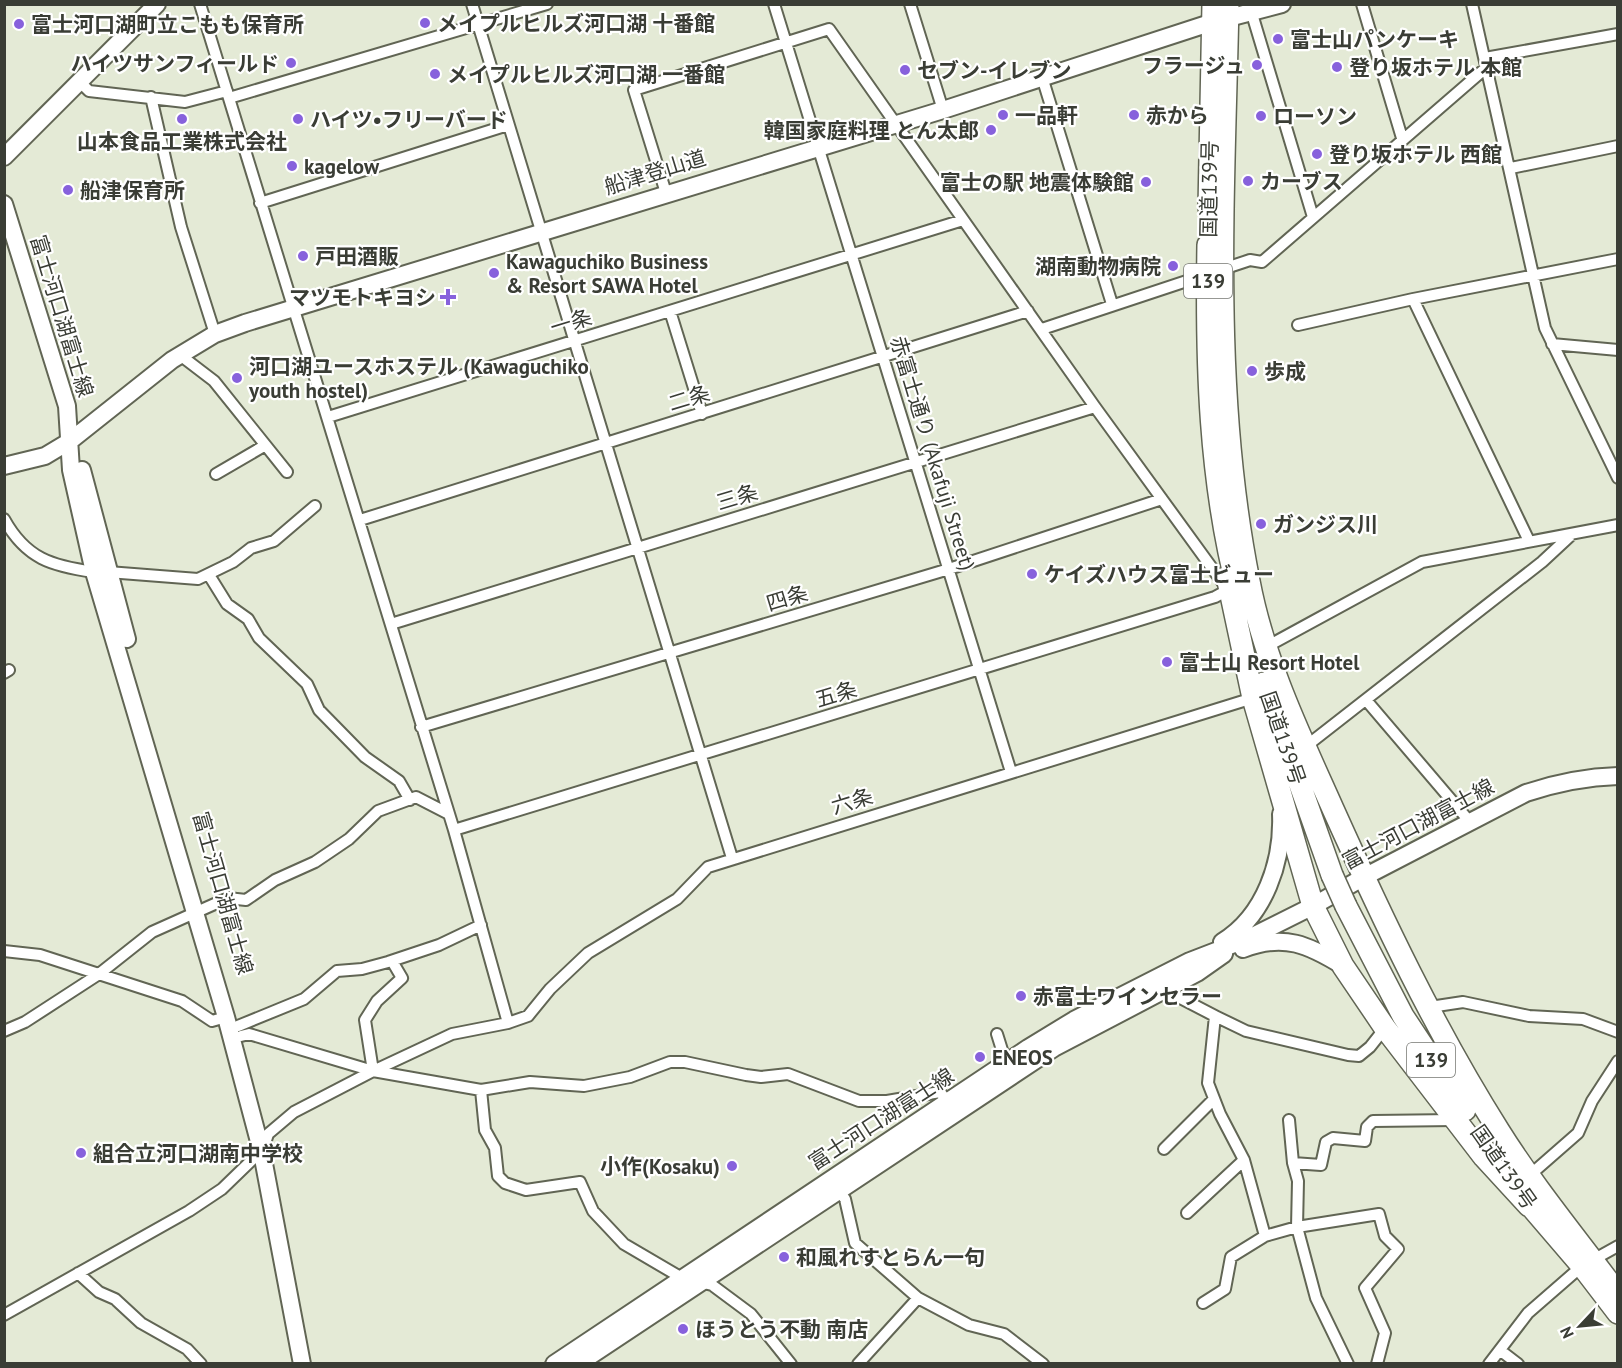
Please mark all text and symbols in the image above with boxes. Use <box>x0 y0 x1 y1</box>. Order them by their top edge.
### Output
place label: メイプルヒルズ河口湖 十番館 <box>437 10 715 37</box>
place label: 富士河口湖町立こもも保育所 <box>31 11 304 38</box>
marker: メイプルヒルズ河口湖 十番館 <box>418 16 432 30</box>
marker: 富士河口湖町立こもも保育所 <box>12 17 26 31</box>
place label: 富士山パンケーキ <box>1290 26 1459 53</box>
marker: 富士山パンケーキ <box>1271 32 1285 46</box>
place label: ハイツサンフィールド <box>70 50 279 77</box>
place label: フラージュ <box>1142 52 1245 79</box>
place label: 登り坂ホテル 本館 <box>1349 54 1522 81</box>
marker: ハイツサンフィールド <box>284 56 298 70</box>
place label: セブン-イレブン <box>917 57 1072 84</box>
marker: フラージュ <box>1250 58 1264 72</box>
marker: 登り坂ホテル 本館 <box>1330 60 1344 74</box>
place label: メイプルヒルズ河口湖 一番館 <box>447 61 725 88</box>
marker: セブン-イレブン <box>898 63 912 77</box>
marker: メイプルヒルズ河口湖 一番館 <box>428 67 442 81</box>
place label: 一品軒 <box>1015 102 1078 129</box>
place label: 赤から <box>1146 102 1209 129</box>
place label: ローソン <box>1273 103 1357 130</box>
place label: ハイツ•フリーバード <box>310 106 508 133</box>
marker: 一品軒 <box>996 108 1010 122</box>
marker: 赤から <box>1127 108 1141 122</box>
marker: ローソン <box>1254 109 1268 123</box>
marker: 山本食品工業株式会社 <box>175 112 189 126</box>
marker: ハイツ•フリーバード <box>291 112 305 126</box>
place label: 韓国家庭料理 とん太郎 <box>764 117 979 144</box>
marker: 韓国家庭料理 とん太郎 <box>984 123 998 137</box>
place label: 山本食品工業株式会社 <box>77 128 287 155</box>
street label: 国道139号 <box>1195 140 1223 238</box>
place label: 登り坂ホテル 西館 <box>1329 141 1502 168</box>
street label: 船津登山道 <box>601 144 709 200</box>
marker: 登り坂ホテル 西館 <box>1310 147 1324 161</box>
place label: kagelow <box>304 153 380 180</box>
marker: kagelow <box>285 159 299 173</box>
place label: カーブス <box>1260 168 1343 195</box>
place label: 富士の駅 地震体験館 <box>940 169 1134 196</box>
marker: カーブス <box>1241 174 1255 188</box>
marker: 富士の駅 地震体験館 <box>1139 175 1153 189</box>
place label: 船津保育所 <box>80 177 185 204</box>
marker: 船津保育所 <box>61 183 75 197</box>
street label: 富士河口湖富士線 <box>25 232 99 400</box>
place label: 戸田酒販 <box>315 243 399 270</box>
place label: Kawaguchiko Business & Resort SAWA Hotel <box>506 248 708 299</box>
marker: 戸田酒販 <box>296 249 310 263</box>
place label: 湖南動物病院 <box>1035 253 1161 280</box>
marker: 湖南動物病院 <box>1166 259 1180 273</box>
road number: 139 <box>1184 264 1232 298</box>
marker: Kawaguchiko Business & Resort SAWA Hotel <box>487 266 501 280</box>
place label: マツモトキヨシ <box>289 284 436 311</box>
marker: マツモトキヨシ <box>441 290 455 304</box>
street label: 一条 <box>547 303 595 341</box>
street label: 赤富士通り (Akafuji Street) <box>884 333 982 573</box>
place label: 河口湖ユースホステル (Kawaguchiko youth hostel) <box>248 353 589 404</box>
place label: 歩成 <box>1264 358 1306 385</box>
marker: 歩成 <box>1245 364 1259 378</box>
marker: 河口湖ユースホステル (Kawaguchiko youth hostel) <box>230 371 244 385</box>
street label: 二条 <box>665 379 713 417</box>
street label: 三条 <box>713 478 761 516</box>
place label: ガンジス川 <box>1273 511 1378 538</box>
marker: ガンジス川 <box>1254 517 1268 531</box>
place label: ケイズハウス富士ビュー <box>1044 561 1274 588</box>
marker: ケイズハウス富士ビュー <box>1025 567 1039 581</box>
street label: 四条 <box>763 579 811 617</box>
place label: 富士山 Resort Hotel <box>1179 649 1360 676</box>
marker: 富士山 Resort Hotel <box>1160 655 1174 669</box>
street label: 五条 <box>812 675 860 713</box>
street label: 国道139号 <box>1254 688 1312 788</box>
street label: 富士河口湖富士線 <box>1337 773 1499 875</box>
street label: 六条 <box>828 782 876 820</box>
street label: 富士河口湖富士線 <box>187 809 259 977</box>
place label: 赤富士ワインセラー <box>1033 983 1222 1010</box>
marker: 赤富士ワインセラー <box>1014 989 1028 1003</box>
road number: 139 <box>1407 1043 1455 1077</box>
place label: ENEOS <box>992 1044 1053 1071</box>
marker: ENEOS <box>973 1050 987 1064</box>
street label: 富士河口湖富士線 <box>803 1062 959 1176</box>
street label: 国道139号 <box>1465 1119 1543 1215</box>
place label: 組合立河口湖南中学校 <box>93 1140 303 1167</box>
marker: 組合立河口湖南中学校 <box>74 1146 88 1160</box>
place label: 小作(Kosaku) <box>600 1153 720 1180</box>
marker: 小作(Kosaku) <box>725 1159 739 1173</box>
place label: 和風れすとらん一句 <box>796 1244 985 1271</box>
marker: 和風れすとらん一句 <box>777 1250 791 1264</box>
north arrow <box>1550 1296 1610 1356</box>
place label: ほうとう不動 南店 <box>695 1316 868 1343</box>
marker: ほうとう不動 南店 <box>676 1322 690 1336</box>
text: N <box>1555 1323 1578 1342</box>

